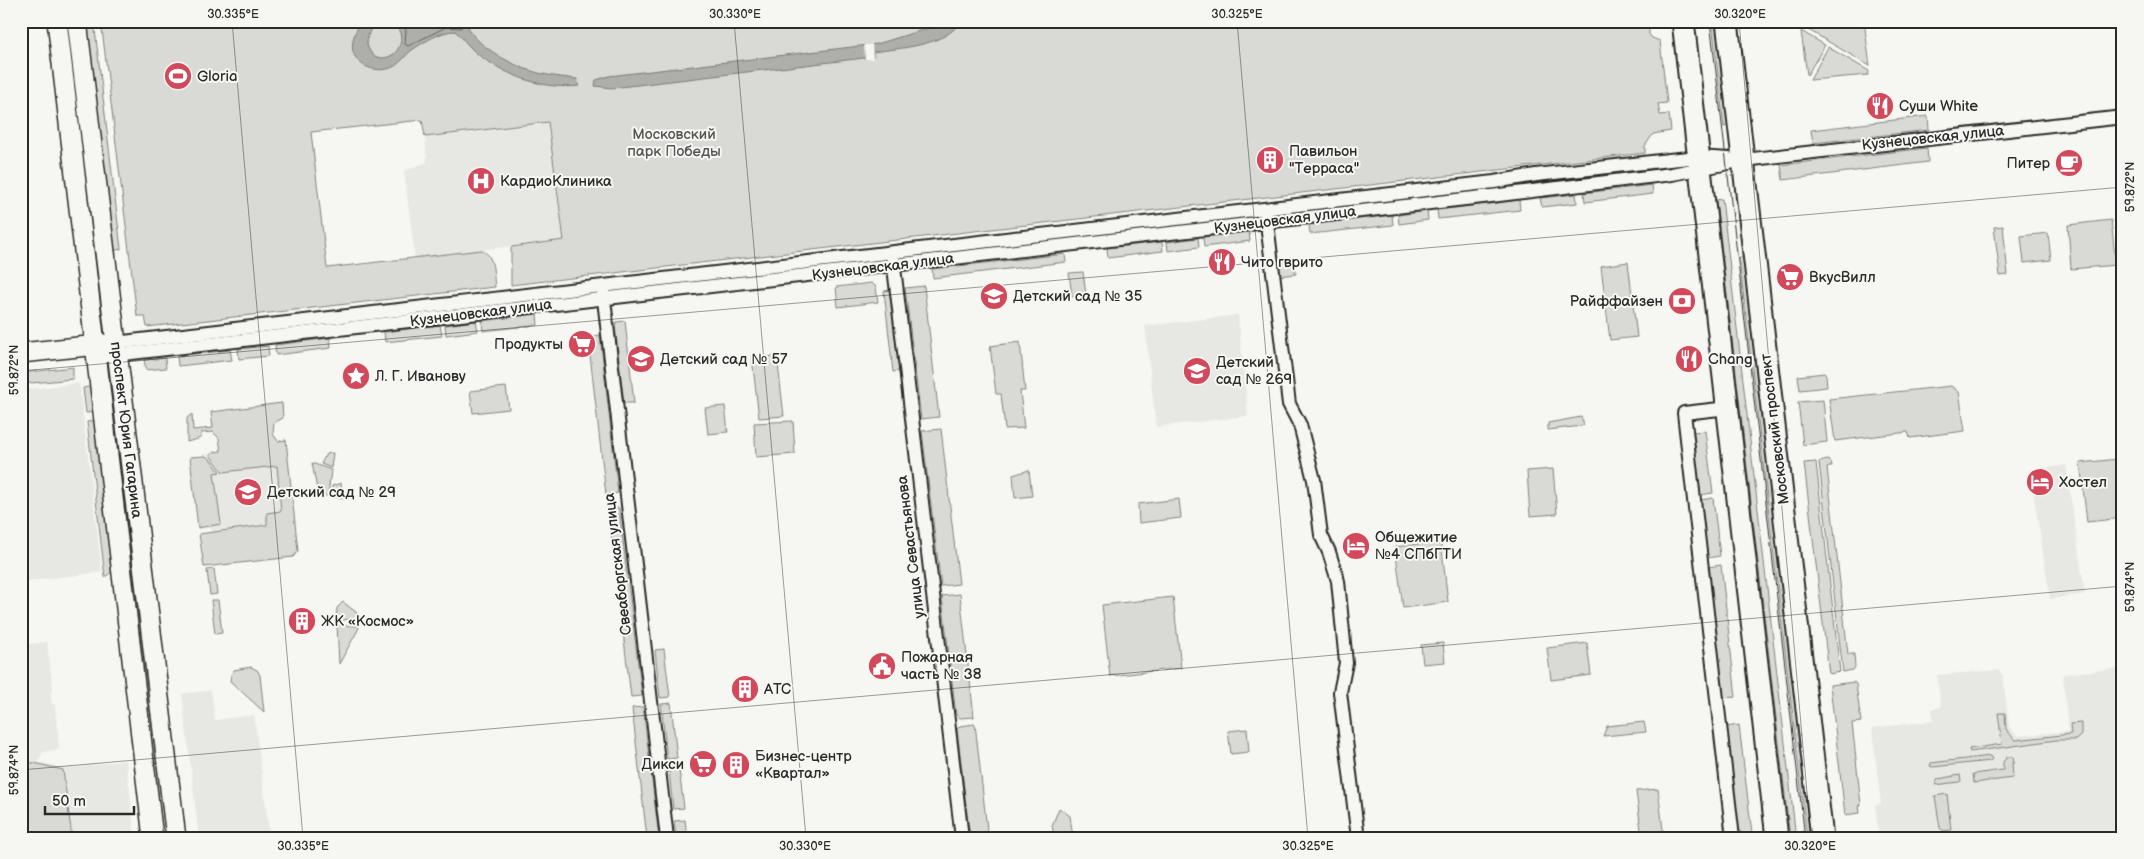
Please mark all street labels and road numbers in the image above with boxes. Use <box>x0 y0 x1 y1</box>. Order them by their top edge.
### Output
street label: Кузнецовская улица <box>1861 121 2005 155</box>
street label: Кузнецовская улица <box>1213 202 1357 238</box>
street label: Кузнецовская улица <box>811 249 955 285</box>
street label: Кузнецовская улица <box>409 295 553 331</box>
street label: проспект Юрия Гагарина <box>106 341 146 520</box>
street label: Московский проспект <box>1756 352 1794 505</box>
street label: улица Севастьянова <box>893 474 929 620</box>
street label: Свеаборгская улица <box>600 492 636 636</box>

